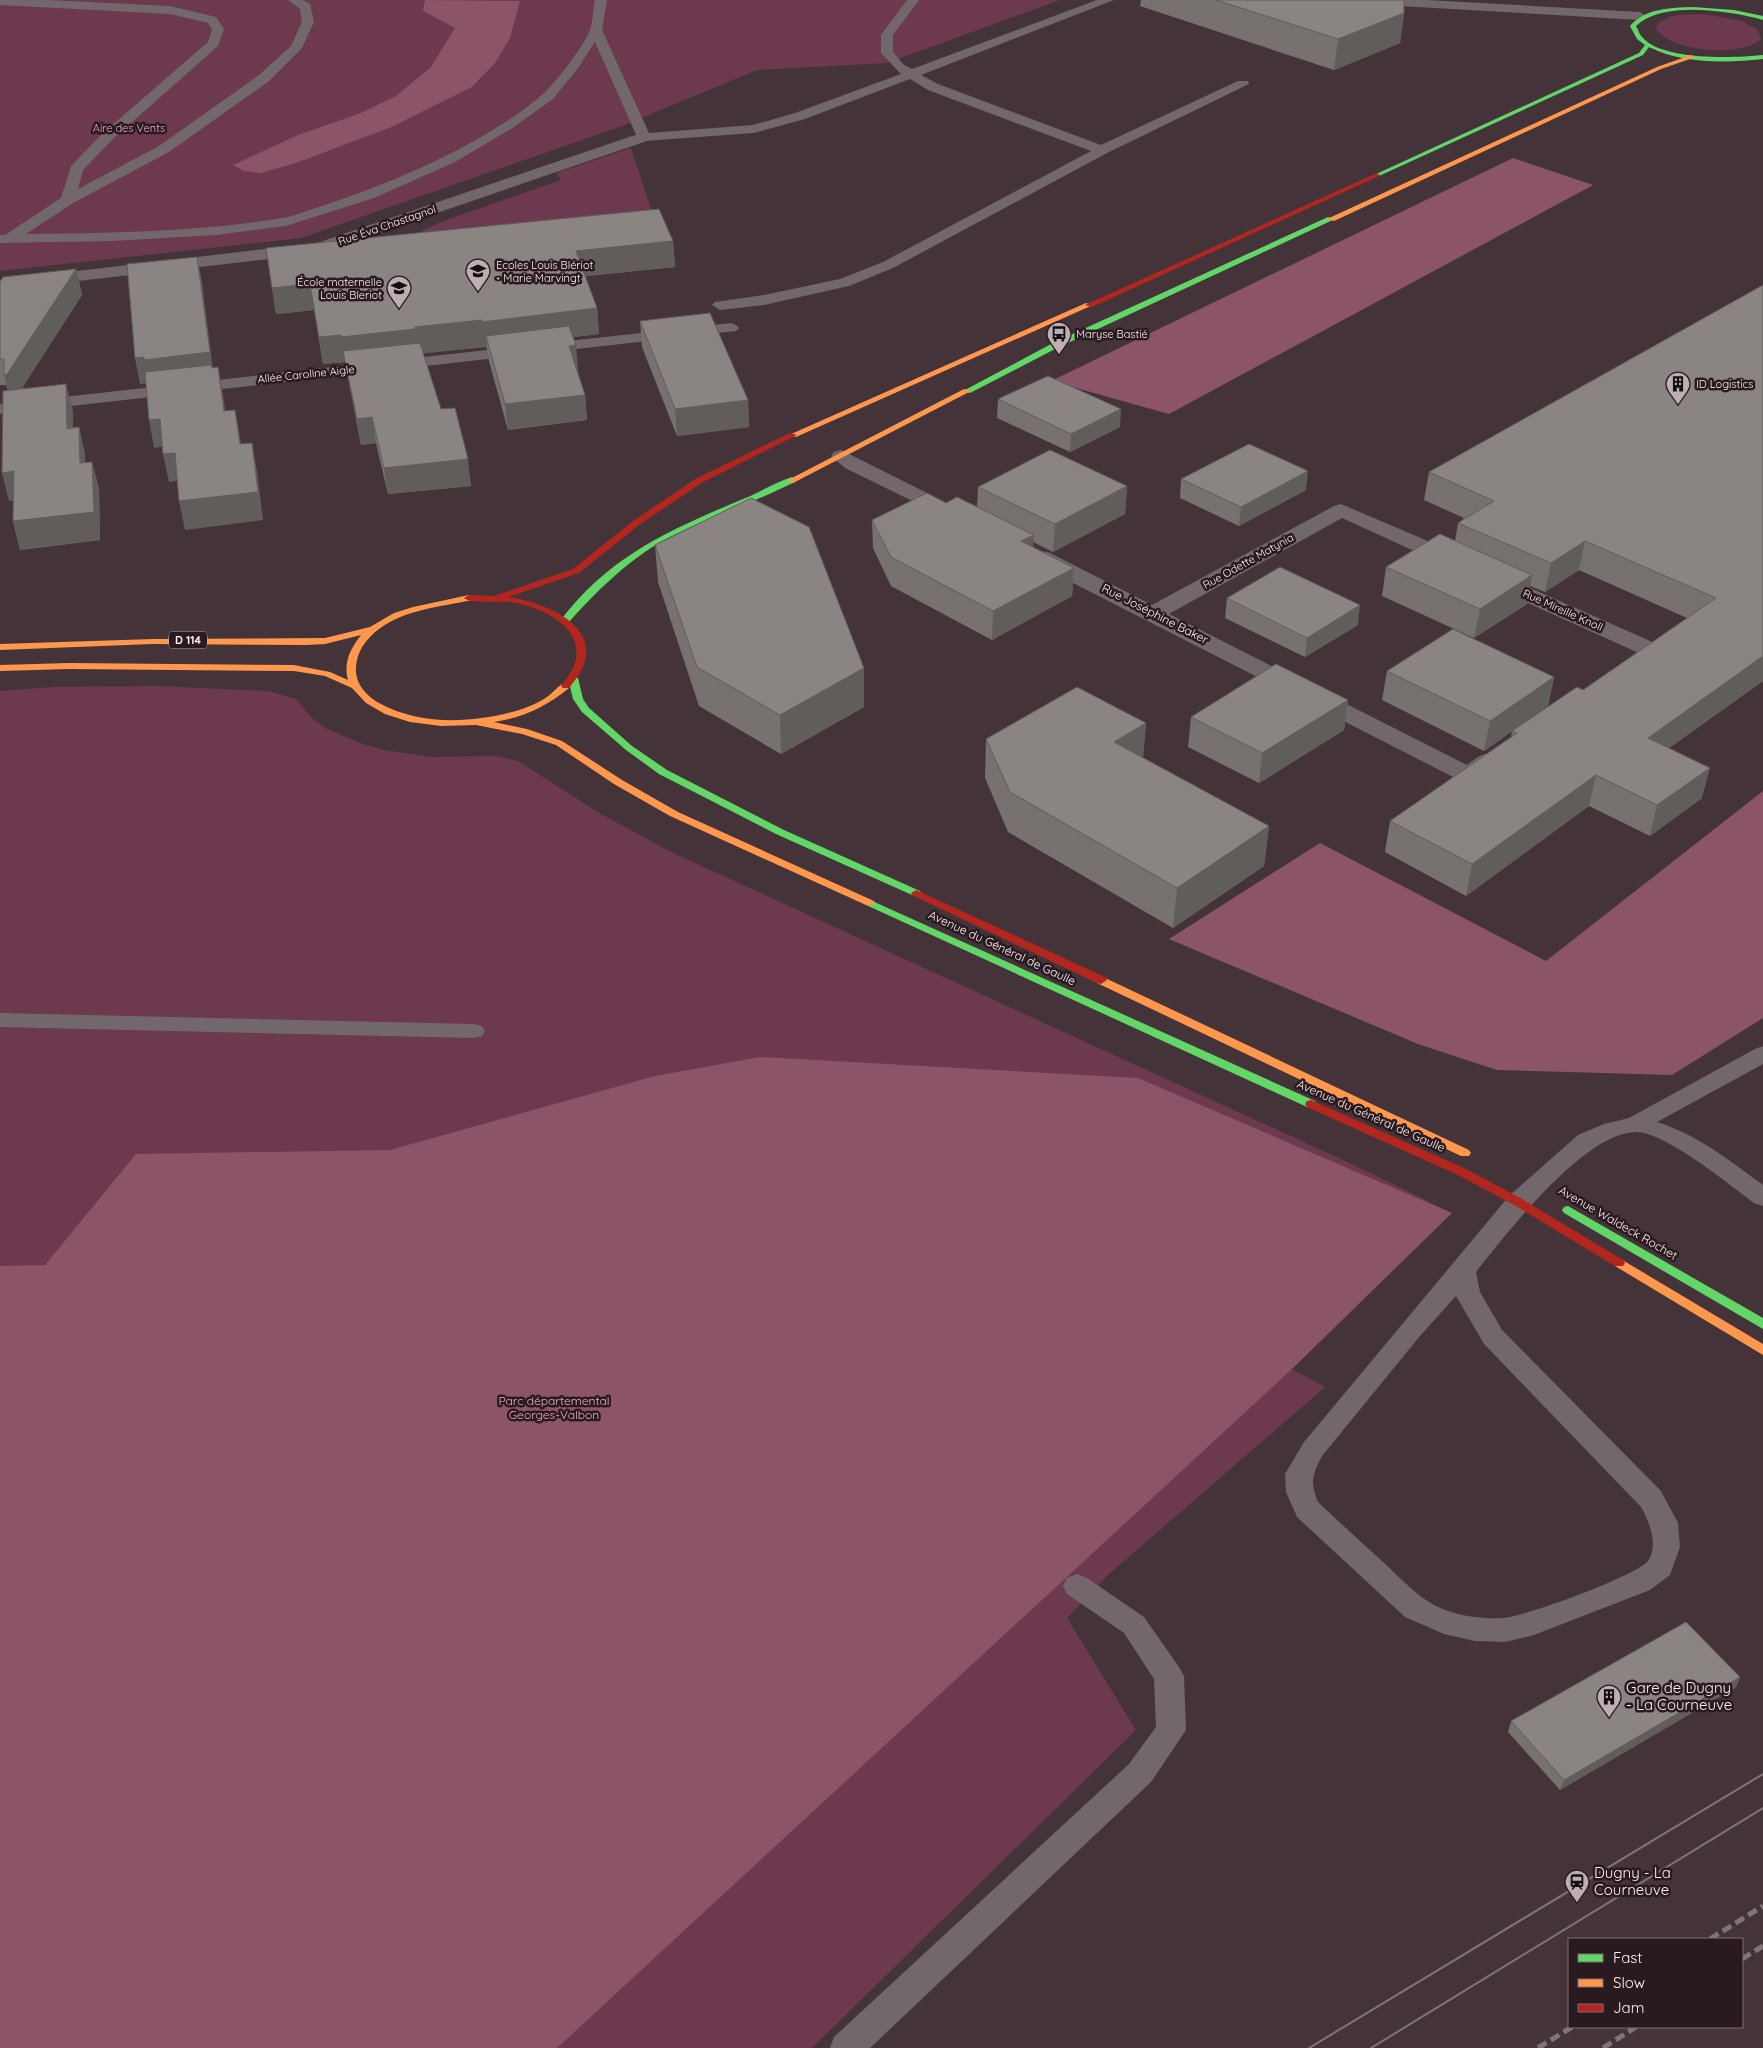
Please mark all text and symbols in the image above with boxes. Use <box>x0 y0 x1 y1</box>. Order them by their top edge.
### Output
park label: Aire des Vents <box>93 121 165 135</box>
street label: Rue Éva Chastagnol <box>336 202 438 248</box>
school or university icon: Ecoles Louis Blériot - Marie Marvingt <box>465 258 491 292</box>
place label: Ecoles Louis Blériot - Marie Marvingt <box>496 258 594 285</box>
place label: École maternelle Louis Bleriot <box>297 275 382 302</box>
school or university icon: École maternelle Louis Bleriot <box>386 275 412 309</box>
bus stop icon: Maryse Bastié <box>1046 321 1072 355</box>
place label: Maryse Bastié <box>1076 327 1148 341</box>
street label: Allée Caroline Aigle <box>257 362 355 386</box>
building icon: ID Logistics <box>1665 371 1691 405</box>
place label: ID Logistics <box>1696 377 1753 391</box>
street label: Rue Odette Matynia <box>1200 530 1296 592</box>
street label: Rue Joséphine Baker <box>1099 580 1211 647</box>
street label: Rue Mireille Knoll <box>1521 586 1605 634</box>
road number: D 114 <box>169 632 207 648</box>
street label: Avenue du Général de Gaulle <box>926 907 1078 988</box>
street label: Avenue du Général de Gaulle <box>1295 1076 1448 1155</box>
street label: Avenue Waldeck Rochet <box>1556 1182 1680 1263</box>
park label: Parc départemental Georges-Valbon <box>499 1393 609 1422</box>
place label: Gare de Dugny - La Courneuve <box>1626 1678 1732 1714</box>
building icon: Gare de Dugny - La Courneuve <box>1596 1684 1622 1718</box>
place label: Dugny - La Courneuve <box>1594 1863 1671 1899</box>
station icon: Dugny - La Courneuve <box>1564 1869 1590 1903</box>
legend <box>1568 1938 1743 2028</box>
text: Fast <box>1613 1948 1642 1967</box>
text: Slow <box>1613 1973 1645 1992</box>
text: Jam <box>1613 1998 1644 2017</box>

